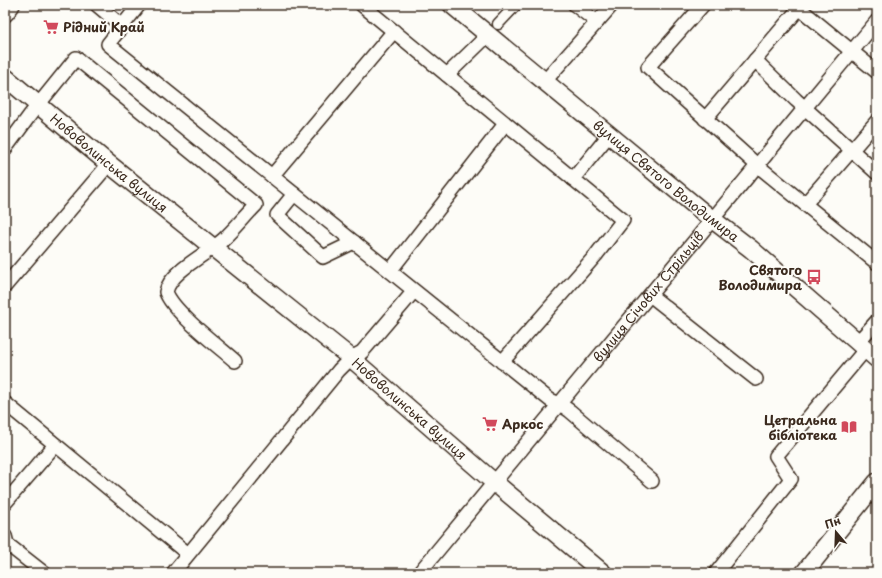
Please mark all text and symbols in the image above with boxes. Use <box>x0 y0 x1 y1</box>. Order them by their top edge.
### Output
place label: Рідний Край <box>63 17 145 36</box>
supermarket icon: Рідний Край <box>42 18 60 36</box>
street label: Нововолинська вулиця <box>46 109 172 217</box>
street label: вулиця Святого Володимира <box>589 115 744 246</box>
street label: вулиця Січових Стрільців <box>588 227 708 366</box>
place label: Святого Володимира <box>718 260 802 294</box>
bus stop icon: Святого Володимира <box>805 268 823 286</box>
street label: Нововолинська вулиця <box>348 353 471 464</box>
place label: Цетральна бібліотека <box>764 410 837 444</box>
place label: Аркос <box>502 414 543 433</box>
supermarket icon: Аркос <box>481 415 499 433</box>
library icon: Цетральна бібліотека <box>840 418 858 436</box>
text: Пн <box>822 511 843 533</box>
north arrow <box>816 512 856 552</box>

